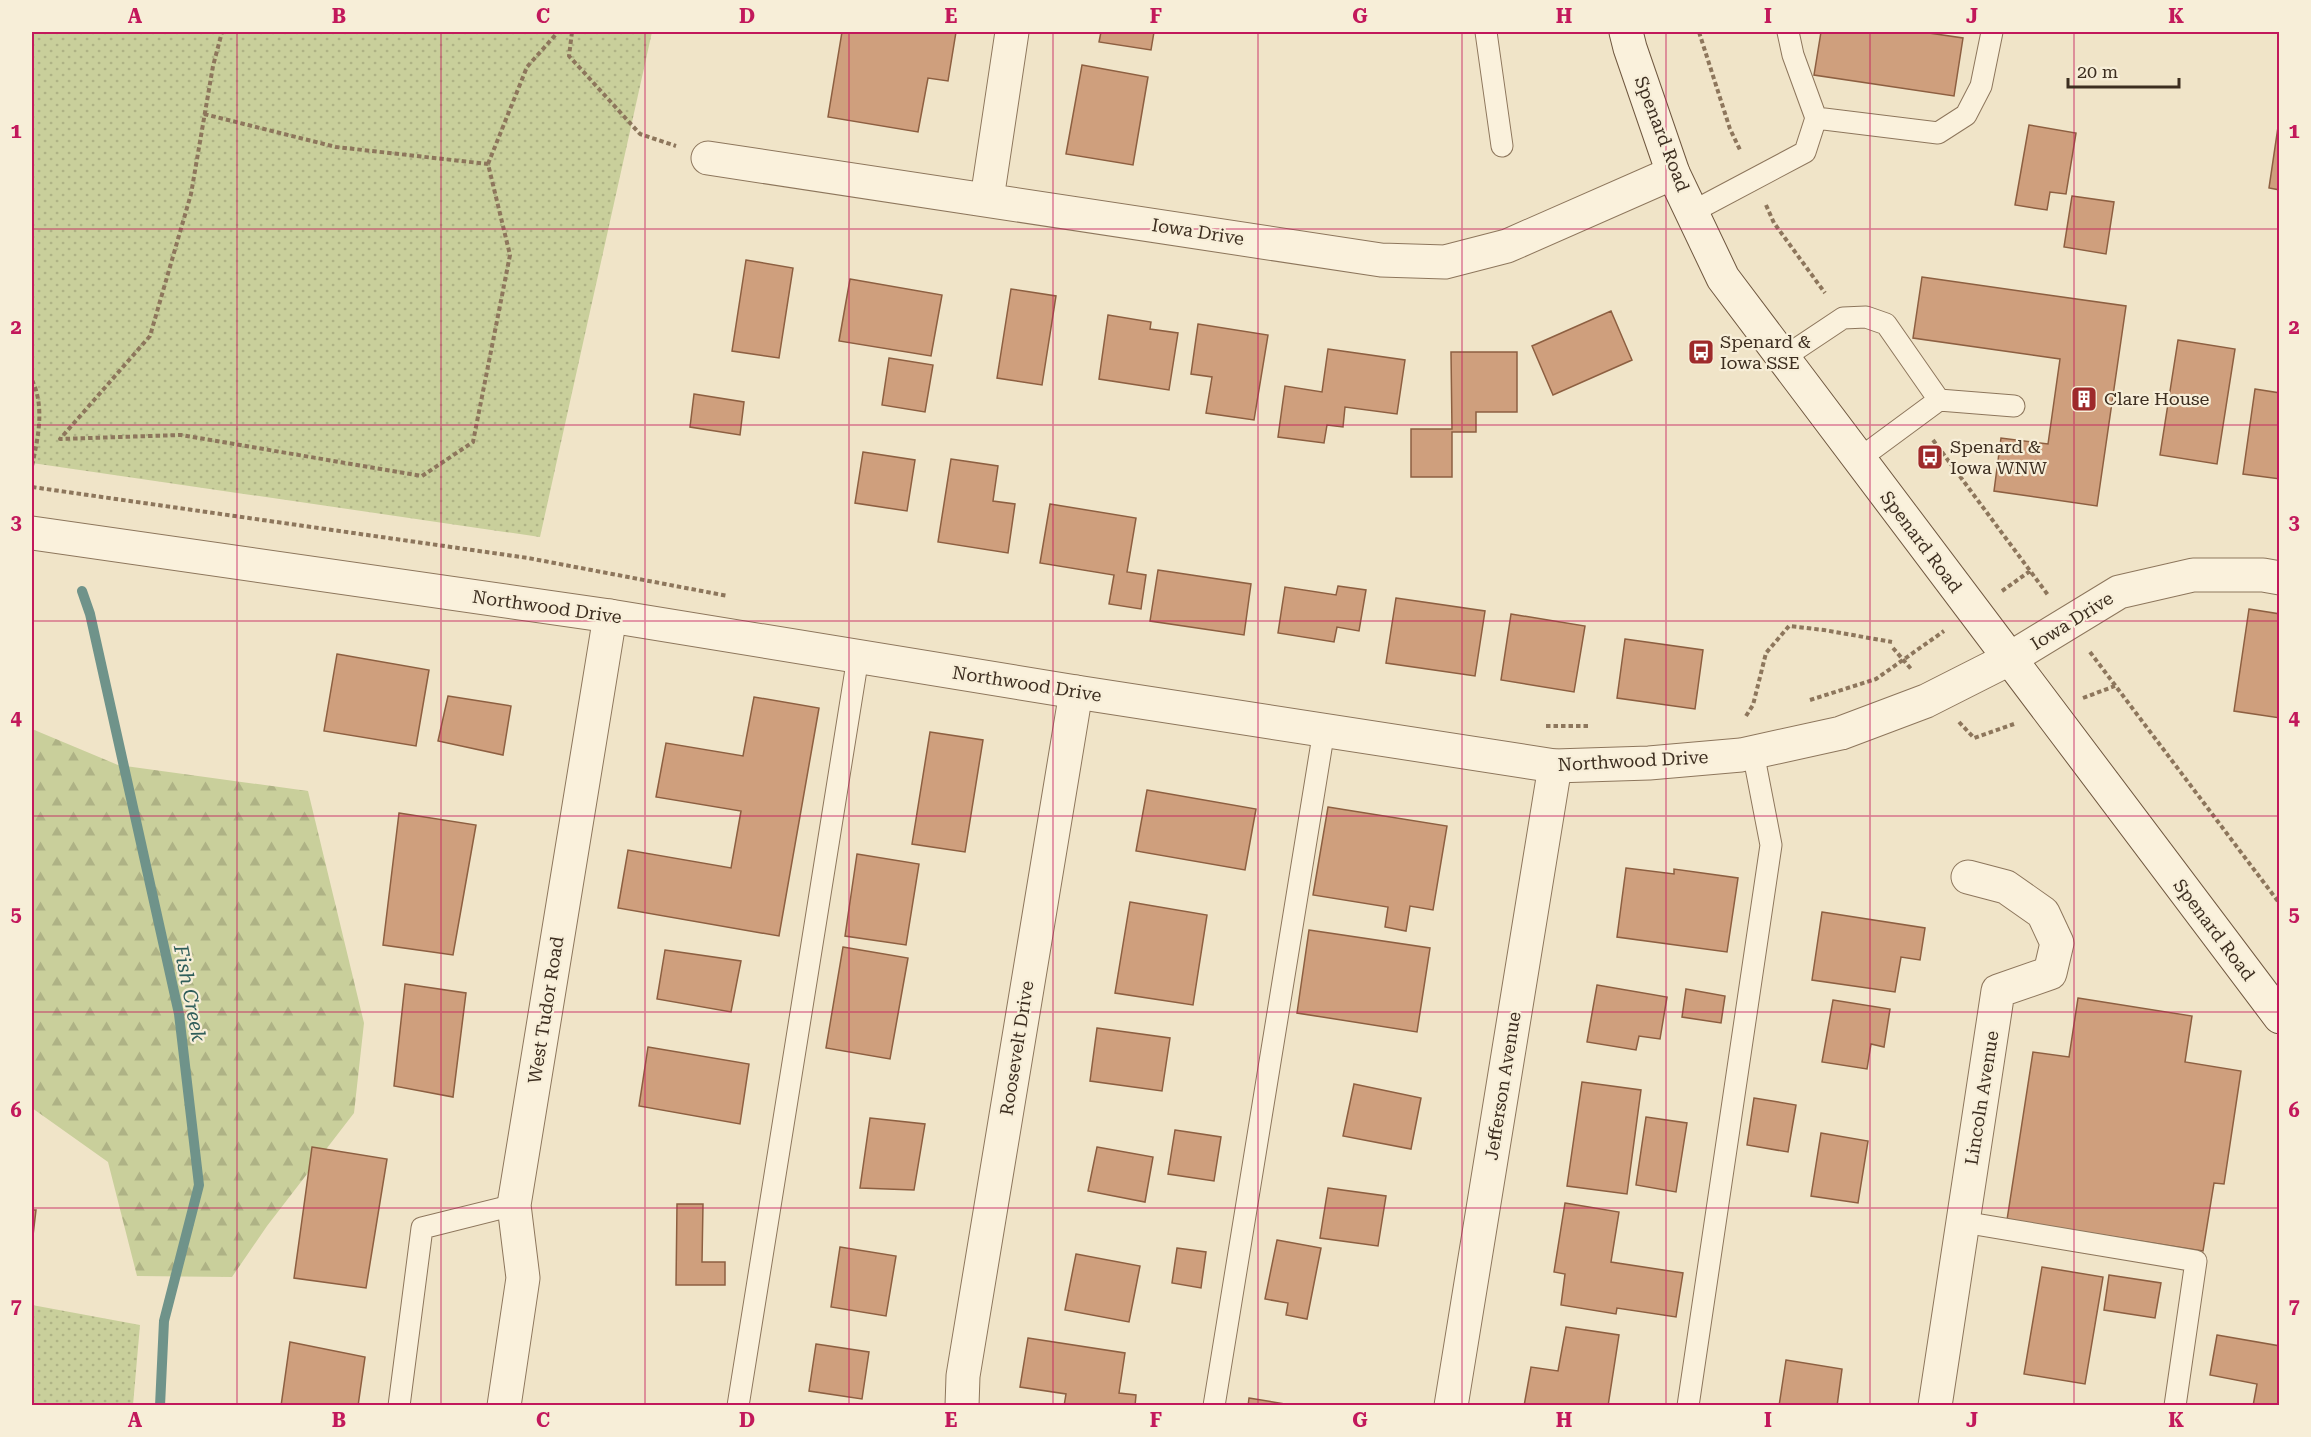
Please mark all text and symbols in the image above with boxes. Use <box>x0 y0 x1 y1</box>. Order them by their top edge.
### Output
text: A <box>128 4 143 28</box>
text: B <box>332 4 346 28</box>
text: C <box>536 4 550 28</box>
text: D <box>739 4 755 28</box>
text: E <box>945 4 958 28</box>
text: F <box>1150 4 1162 28</box>
text: G <box>1352 4 1368 28</box>
text: H <box>1556 4 1572 28</box>
text: I <box>1764 4 1772 28</box>
text: J <box>1966 4 1978 28</box>
text: K <box>2168 4 2184 28</box>
scale bar <box>2068 51 2179 89</box>
text: 20 m <box>2077 61 2118 82</box>
street label: Spenard Road <box>1631 73 1694 195</box>
text: 1 <box>10 119 22 143</box>
text: 1 <box>2288 119 2300 143</box>
street label: Iowa Drive <box>1150 214 1246 249</box>
text: 2 <box>10 315 22 339</box>
text: 2 <box>2288 315 2300 339</box>
place label: Spenard & Iowa SSE <box>1720 331 1811 373</box>
bus stop icon: Spenard & Iowa SSE <box>1686 337 1716 367</box>
building icon: Clare House <box>2069 384 2099 414</box>
place label: Clare House <box>2104 388 2209 409</box>
place label: Spenard & Iowa WNW <box>1950 436 2048 478</box>
bus stop icon: Spenard & Iowa WNW <box>1915 442 1945 472</box>
street label: Spenard Road <box>1876 487 1967 597</box>
text: 3 <box>10 510 22 534</box>
text: 3 <box>2288 510 2300 534</box>
street label: Northwood Drive <box>471 586 623 627</box>
street label: Iowa Drive <box>2027 587 2117 654</box>
street label: Northwood Drive <box>951 661 1103 706</box>
text: 4 <box>10 706 22 730</box>
text: 4 <box>2288 706 2300 730</box>
street label: Northwood Drive <box>1557 746 1709 775</box>
street label: Spenard Road <box>2169 875 2260 985</box>
text: 5 <box>10 902 22 926</box>
text: 5 <box>2288 902 2300 926</box>
street label: West Tudor Road <box>523 934 568 1085</box>
water label: Fish Creek <box>169 942 211 1044</box>
street label: Roosevelt Drive <box>995 979 1038 1117</box>
street label: Jefferson Avenue <box>1480 1010 1525 1162</box>
street label: Lincoln Avenue <box>1961 1029 2003 1167</box>
text: 6 <box>10 1098 22 1122</box>
text: 6 <box>2288 1098 2300 1122</box>
text: 7 <box>10 1294 22 1318</box>
text: 7 <box>2288 1294 2300 1318</box>
text: A <box>128 1408 143 1432</box>
text: B <box>332 1408 346 1432</box>
text: C <box>536 1408 550 1432</box>
text: D <box>739 1408 755 1432</box>
text: E <box>945 1408 958 1432</box>
text: F <box>1150 1408 1162 1432</box>
text: G <box>1352 1408 1368 1432</box>
text: H <box>1556 1408 1572 1432</box>
text: I <box>1764 1408 1772 1432</box>
text: J <box>1966 1408 1978 1432</box>
text: K <box>2168 1408 2184 1432</box>

